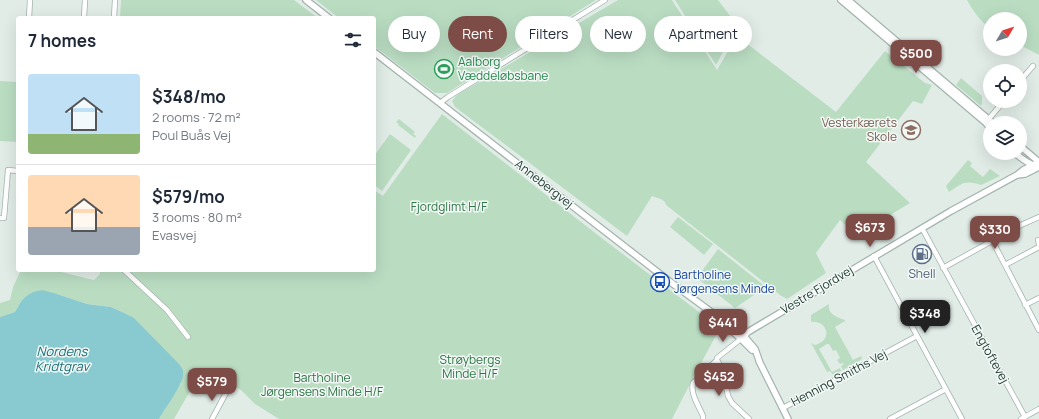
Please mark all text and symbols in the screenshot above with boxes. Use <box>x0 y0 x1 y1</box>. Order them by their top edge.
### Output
north arrow <box>983 12 1027 56</box>
map controls <box>983 12 1027 160</box>
chip: Buy <box>388 16 440 52</box>
chip: Rent <box>448 16 507 52</box>
chip: Filters <box>515 16 582 52</box>
chip: New <box>590 16 646 52</box>
chip: Apartment <box>654 16 752 52</box>
text: 7 homes <box>28 29 96 52</box>
icon: filters <box>342 29 364 51</box>
pin: $500 <box>892 40 940 74</box>
text: $500 <box>900 44 932 62</box>
place label: Aalborg Væddeløbsbane <box>458 53 548 84</box>
sports icon: Aalborg Væddeløbsbane <box>433 58 455 80</box>
button: locate <box>983 64 1027 108</box>
text: $348/mo <box>152 85 226 108</box>
icon: home <box>60 90 108 138</box>
text: 2 rooms · 72 m² <box>152 108 241 126</box>
place label: Vesterkærets Skole <box>822 114 897 145</box>
button: layers <box>983 116 1027 160</box>
school or university icon: Vesterkærets Skole <box>900 119 922 141</box>
text: Poul Buås Vej <box>152 126 231 144</box>
street label: Annebergvej <box>511 155 577 212</box>
text: $579/mo <box>152 185 225 208</box>
icon: home <box>60 191 108 239</box>
park label: Fjordglimt H/F <box>411 198 487 215</box>
text: 3 rooms · 80 m² <box>152 208 242 226</box>
pin: $673 <box>846 214 894 248</box>
pin: $330 <box>971 216 1019 250</box>
text: $673 <box>855 218 885 236</box>
text: $330 <box>979 220 1011 238</box>
text: Evasvej <box>152 226 197 244</box>
fuel station icon: Shell <box>911 243 933 265</box>
street label: Vestre Fjordvej <box>777 261 856 318</box>
place label: Shell <box>908 265 936 282</box>
place label: Bartholine Jørgensens Minde <box>674 266 775 297</box>
bus stop icon: Bartholine Jørgensens Minde <box>649 271 671 293</box>
pin: $348 <box>901 300 949 334</box>
text: $348 <box>909 304 941 322</box>
pin: $441 <box>699 309 747 343</box>
text: $441 <box>708 313 738 331</box>
street label: Engtoftevej <box>967 322 1013 386</box>
water label: Nordens Kridtgrav <box>35 342 91 375</box>
street label: Henning Smiths Vej <box>788 345 890 410</box>
park label: Strøybergs Minde H/F <box>439 351 501 382</box>
pin: $452 <box>695 363 743 397</box>
text: $452 <box>703 367 735 385</box>
pin: $579 <box>188 368 236 402</box>
park label: Bartholine Jørgensens Minde H/F <box>261 369 383 400</box>
text: $579 <box>197 372 227 390</box>

